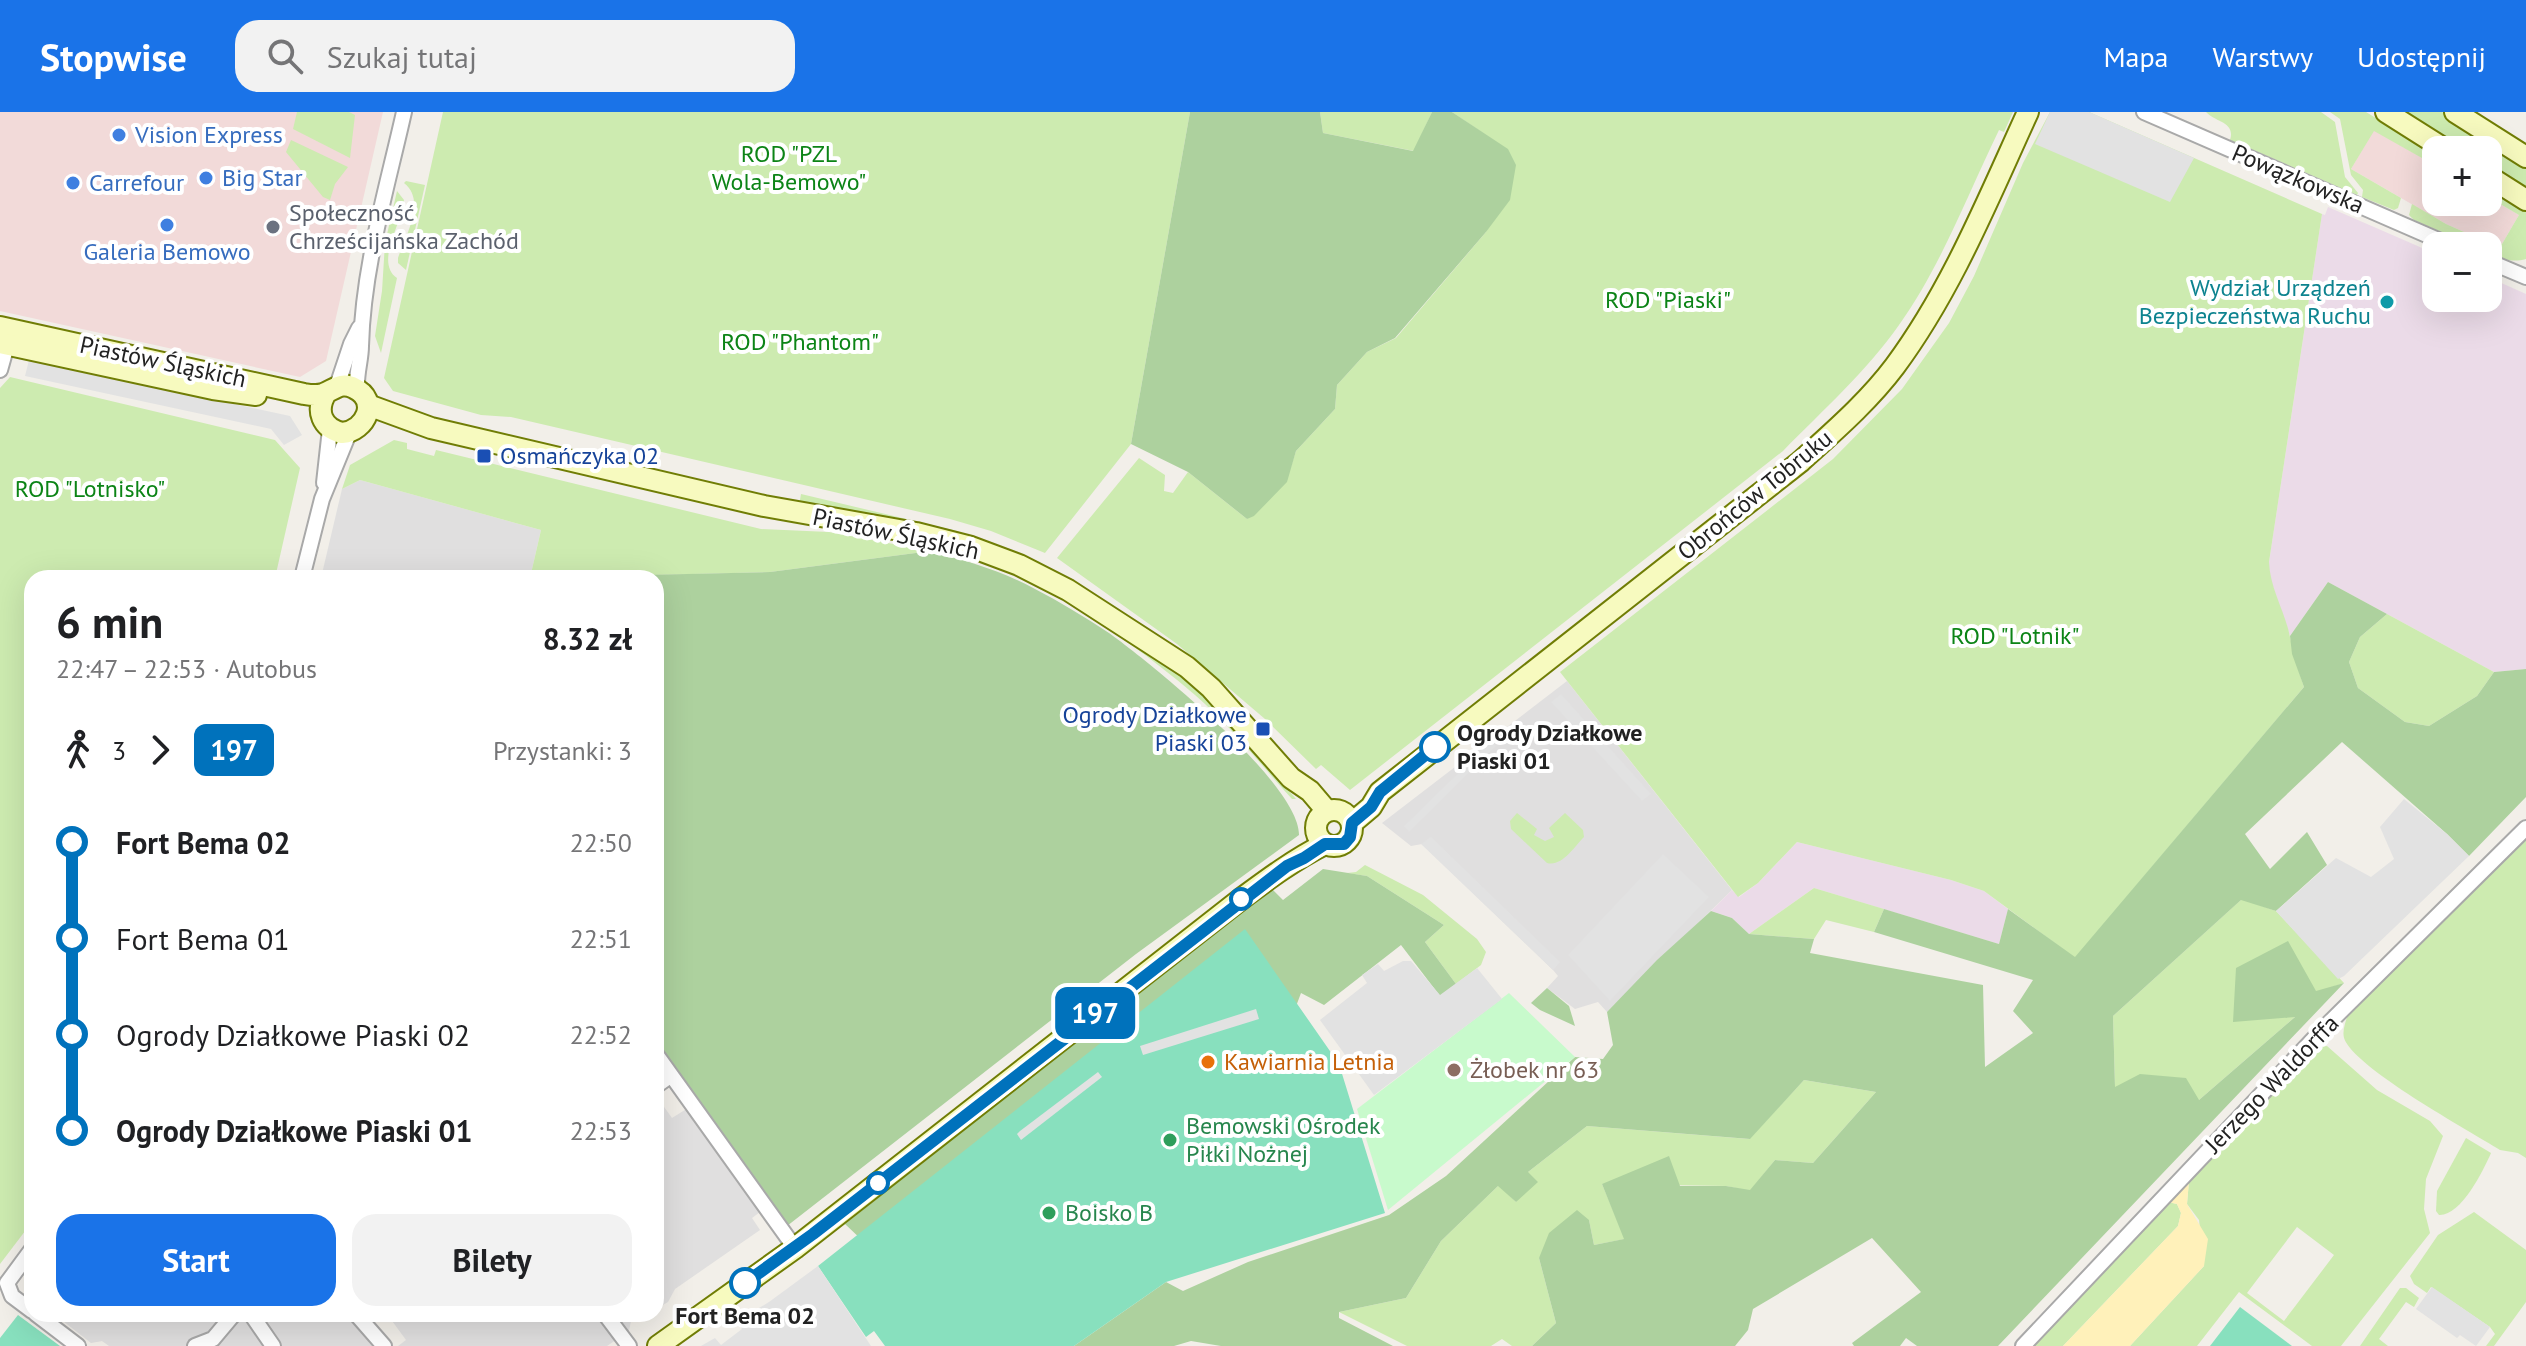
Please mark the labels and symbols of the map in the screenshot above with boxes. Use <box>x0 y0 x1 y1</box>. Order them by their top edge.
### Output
place label: Vision Express <box>134 119 283 150</box>
marker: Vision Express <box>110 126 128 144</box>
street label: Powązkowska <box>2228 137 2369 220</box>
park label: ROD "PZL Wola-Bemowo" <box>712 138 866 197</box>
place label: Big Star <box>222 162 303 193</box>
place label: Carrefour <box>89 167 184 198</box>
marker: Big Star <box>197 169 215 187</box>
marker: Carrefour <box>64 174 82 192</box>
place label: Społeczność Chrześcijańska Zachód <box>289 197 519 256</box>
marker: Galeria Bemowo <box>158 216 176 234</box>
marker: Społeczność Chrześcijańska Zachód <box>264 218 282 236</box>
place label: Galeria Bemowo <box>83 236 251 267</box>
place label: Wydział Urządzeń Bezpieczeństwa Ruchu <box>2139 272 2371 331</box>
park label: ROD "Piaski" <box>1605 284 1731 315</box>
marker: Wydział Urządzeń Bezpieczeństwa Ruchu <box>2378 293 2396 311</box>
park label: ROD "Phantom" <box>721 326 879 357</box>
street label: Piastów Śląskich <box>77 329 249 394</box>
street label: Obrońców Tobruku <box>1671 423 1839 567</box>
place label: Osmańczyka 02 <box>500 440 659 471</box>
marker: Osmańczyka 02 <box>475 447 493 465</box>
park label: ROD "Lotnisko" <box>15 473 165 504</box>
street label: Piastów Śląskich <box>810 501 982 566</box>
park label: ROD "Lotnik" <box>1950 620 2080 651</box>
place label: Ogrody Działkowe Piaski 03 <box>1062 699 1247 758</box>
place label: Ogrody Działkowe Piaski 01 <box>1457 717 1642 776</box>
marker: Ogrody Działkowe Piaski 03 <box>1254 720 1272 738</box>
marker: Ogrody Działkowe Piaski 01 <box>1420 732 1450 762</box>
unlabelled marker <box>1230 888 1252 910</box>
line badge: 197 <box>1049 987 1141 1039</box>
street label: Jerzego Waldorffa <box>2197 1008 2345 1160</box>
place label: Kawiarnia Letnia <box>1224 1046 1395 1077</box>
marker: Kawiarnia Letnia <box>1199 1053 1217 1071</box>
place label: Żłobek nr 63 <box>1470 1054 1599 1085</box>
marker: Żłobek nr 63 <box>1445 1061 1463 1079</box>
place label: Bemowski Ośrodek Piłki Nożnej <box>1186 1110 1381 1169</box>
marker: Bemowski Ośrodek Piłki Nożnej <box>1161 1131 1179 1149</box>
unlabelled marker <box>867 1172 889 1194</box>
place label: Boisko B <box>1065 1197 1153 1228</box>
marker: Boisko B <box>1040 1204 1058 1222</box>
marker: Fort Bema 02 <box>730 1268 760 1298</box>
place label: Fort Bema 02 <box>675 1300 815 1331</box>

